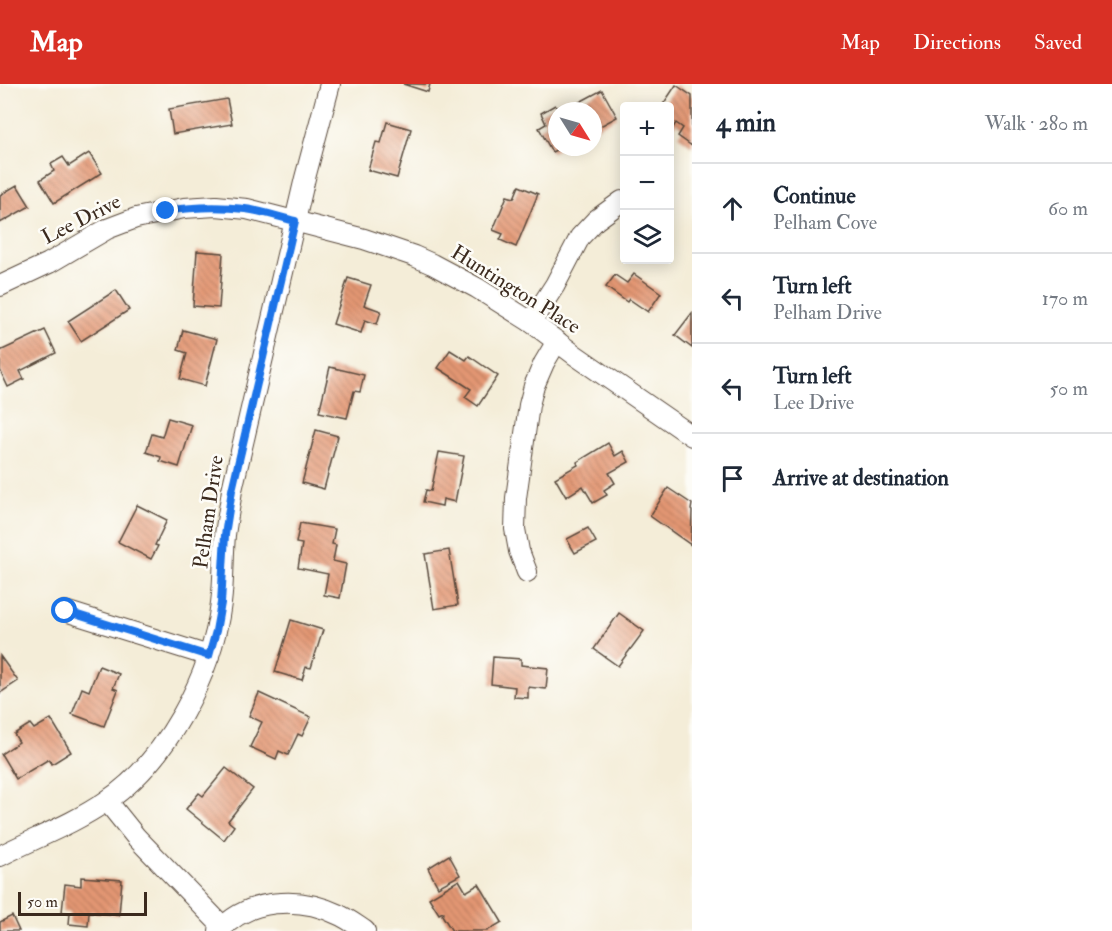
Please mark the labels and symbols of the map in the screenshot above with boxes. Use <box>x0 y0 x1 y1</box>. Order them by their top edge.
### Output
north arrow <box>548 102 602 156</box>
street label: Lee Drive <box>37 188 126 251</box>
route end <box>152 197 178 223</box>
street label: Huntington Place <box>446 239 586 340</box>
street label: Pelham Drive <box>187 453 230 571</box>
route start <box>51 597 77 623</box>
scale bar <box>18 889 147 916</box>

